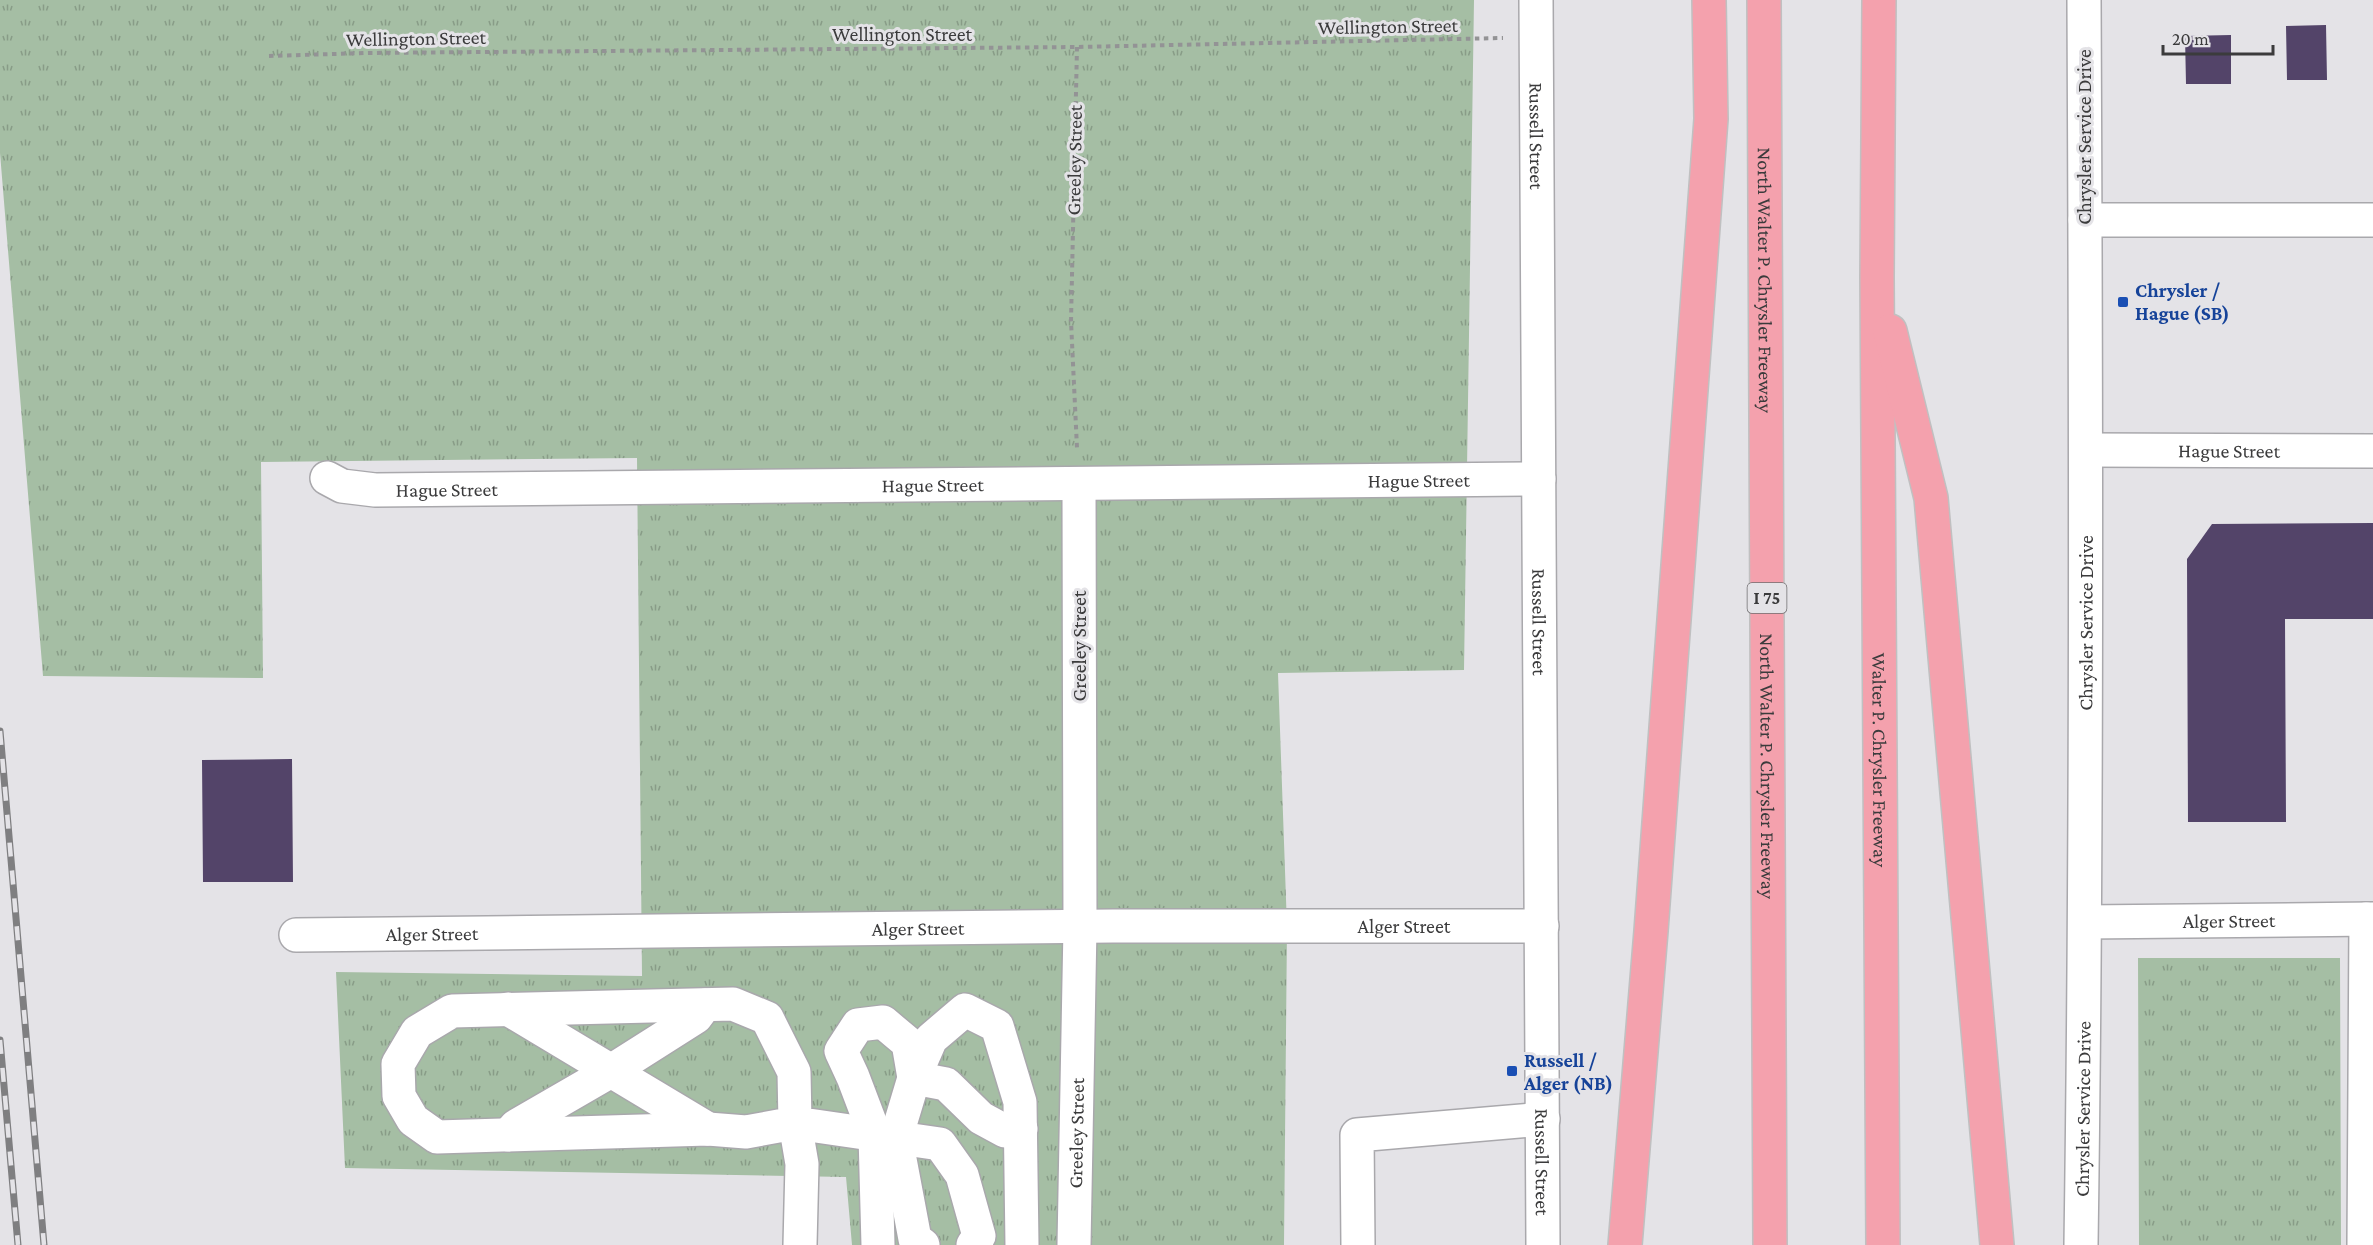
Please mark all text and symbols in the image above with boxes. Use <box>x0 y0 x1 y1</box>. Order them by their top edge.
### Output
street label: Wellington Street <box>1318 14 1459 39</box>
scale bar <box>2163 18 2272 56</box>
street label: Wellington Street <box>832 23 972 46</box>
street label: Wellington Street <box>346 26 487 51</box>
text: 20 m <box>2172 29 2209 49</box>
street label: Chrysler Service Drive <box>2073 49 2096 225</box>
street label: Russell Street <box>1525 82 1548 190</box>
street label: Greeley Street <box>1062 104 1087 216</box>
street label: North Walter P. Chrysler Freeway <box>1753 147 1777 414</box>
place label: Chrysler / Hague (SB) <box>2135 279 2230 325</box>
marker: Chrysler / Hague (SB) <box>2116 295 2130 309</box>
street label: Hague Street <box>2178 439 2280 462</box>
street label: Hague Street <box>1368 469 1470 492</box>
street label: Hague Street <box>882 473 984 497</box>
street label: Hague Street <box>396 478 498 502</box>
street label: Chrysler Service Drive <box>2074 535 2097 711</box>
street label: Russell Street <box>1528 568 1551 676</box>
road number: I 75 <box>1748 583 1786 613</box>
street label: Greeley Street <box>1068 590 1091 701</box>
street label: North Walter P. Chrysler Freeway <box>1756 633 1779 900</box>
street label: Walter P. Chrysler Freeway <box>1868 653 1892 868</box>
street label: Alger Street <box>2182 909 2276 933</box>
street label: Alger Street <box>1358 915 1451 938</box>
street label: Alger Street <box>871 917 965 940</box>
street label: Alger Street <box>385 922 479 946</box>
street label: Chrysler Service Drive <box>2071 1021 2095 1197</box>
place label: Russell / Alger (NB) <box>1523 1049 1613 1095</box>
marker: Russell / Alger (NB) <box>1505 1064 1519 1078</box>
street label: Greeley Street <box>1064 1077 1088 1189</box>
street label: Russell Street <box>1531 1108 1554 1216</box>

